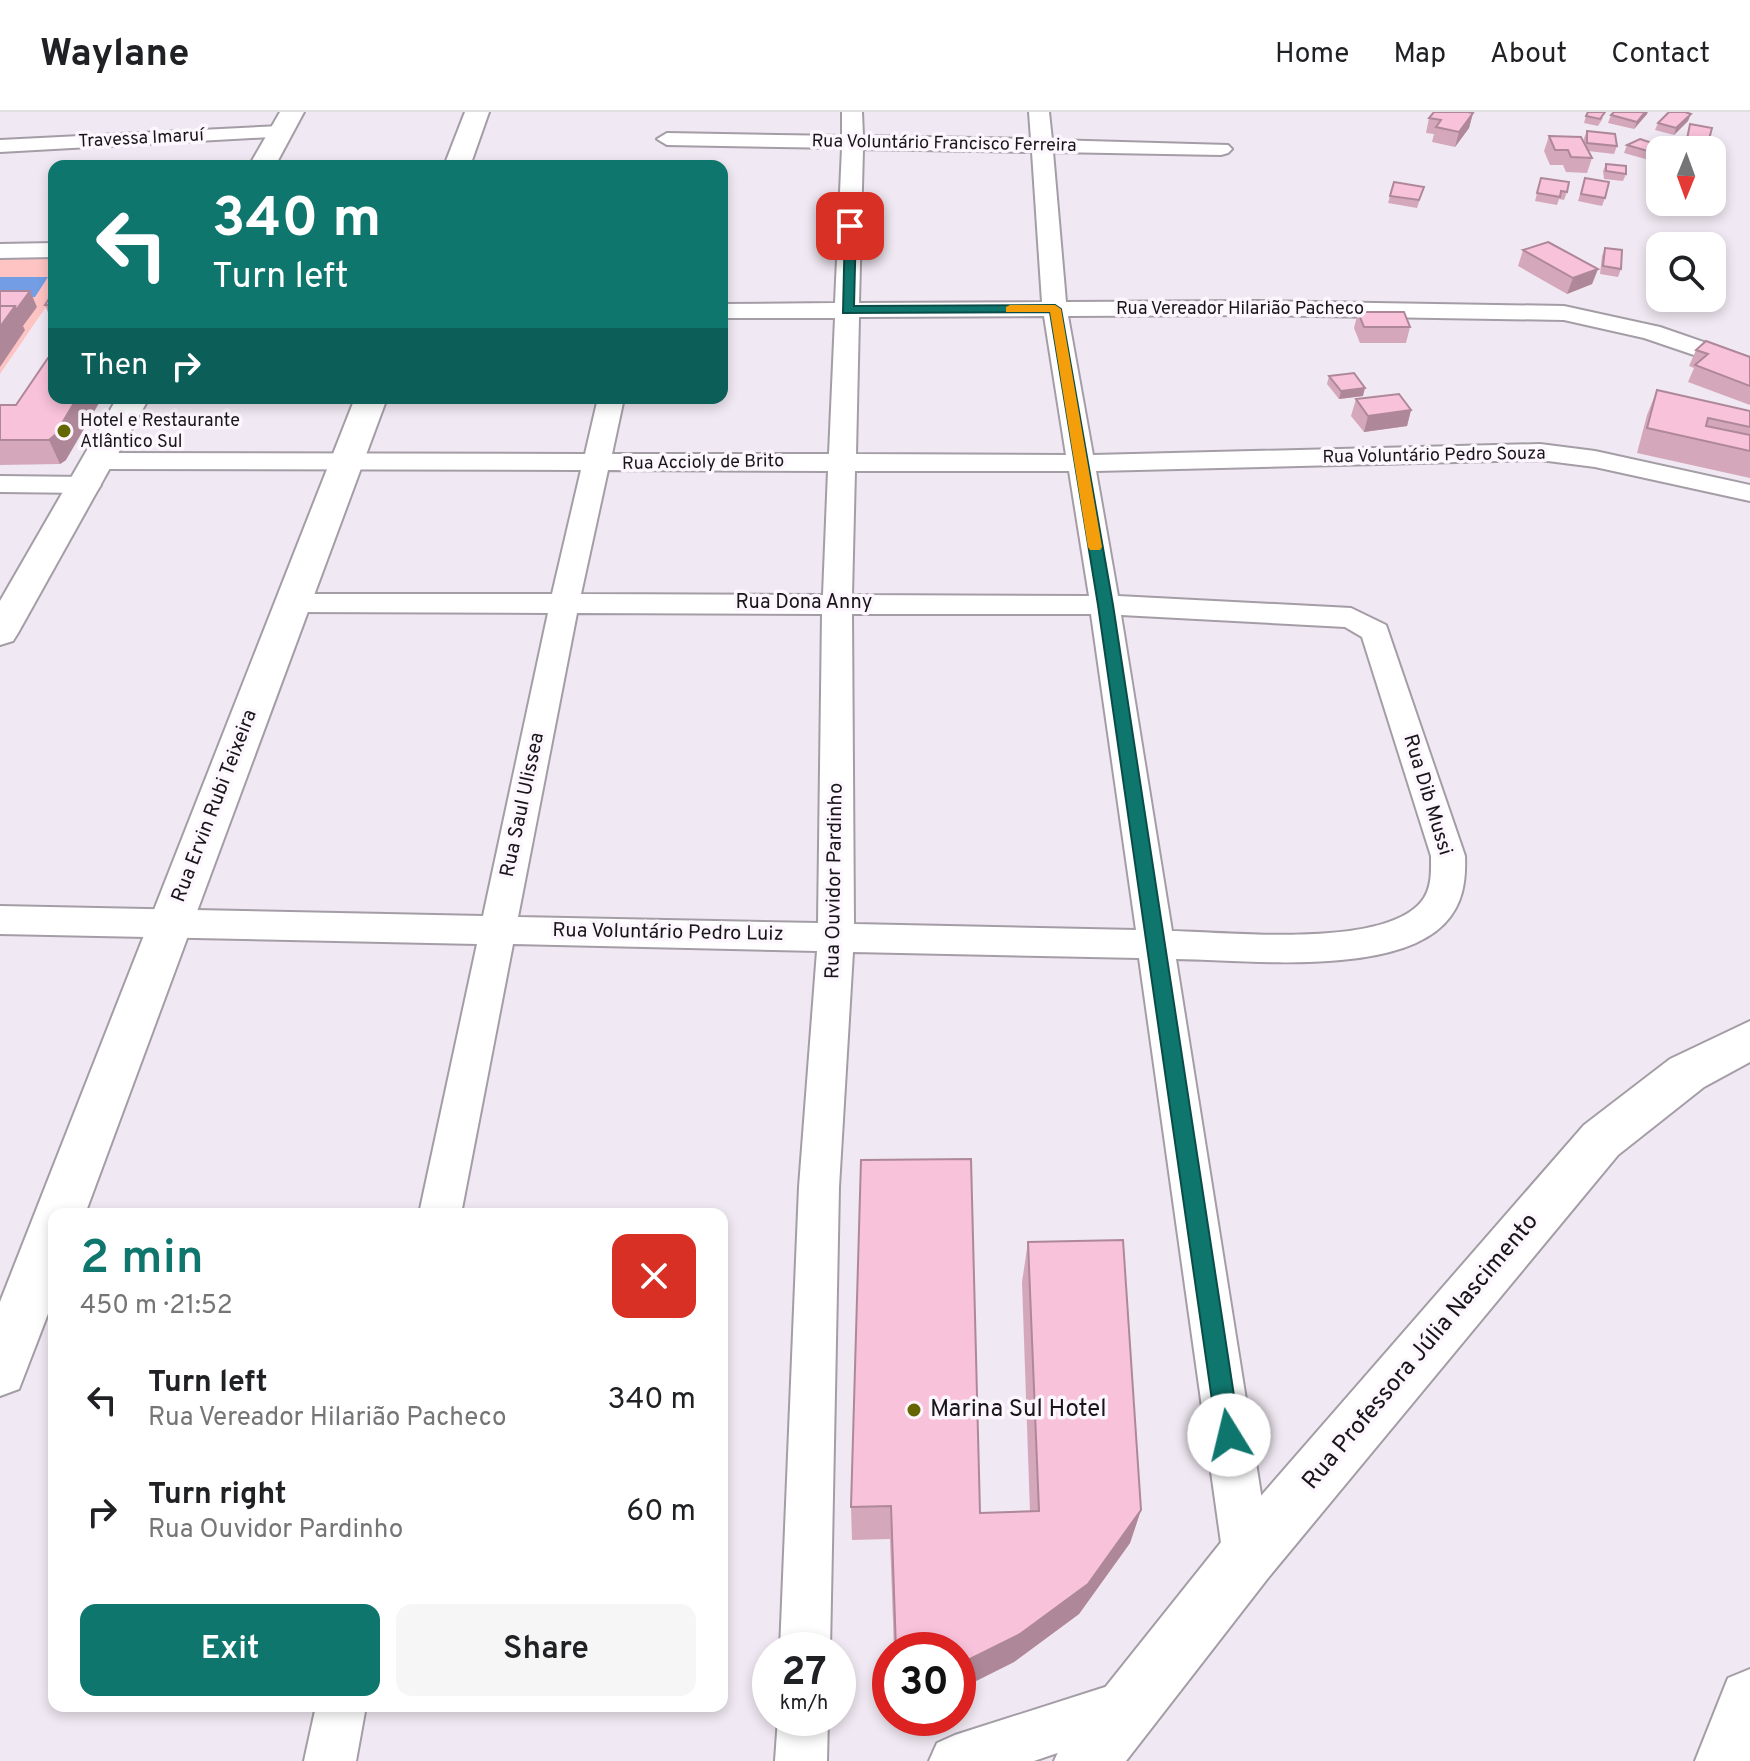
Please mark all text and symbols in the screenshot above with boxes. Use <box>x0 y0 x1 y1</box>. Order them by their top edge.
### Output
text: Waylane <box>40 31 189 80</box>
text: Home <box>1275 37 1349 73</box>
text: Map <box>1393 37 1446 73</box>
text: About <box>1490 37 1567 73</box>
text: Contact <box>1611 37 1710 73</box>
street label: Travessa Imaruí <box>78 124 206 154</box>
street label: Rua Voluntário Francisco Ferreira <box>811 130 1077 158</box>
north arrow <box>1646 136 1726 216</box>
map controls <box>1646 136 1726 312</box>
text: 340 m <box>212 186 381 256</box>
icon: left <box>80 192 184 296</box>
pin <box>816 192 884 260</box>
icon: arrive <box>828 204 872 248</box>
button: search <box>1646 232 1726 312</box>
text: Turn left <box>212 255 349 301</box>
street label: Rua Vereador Hilarião Pacheco <box>1116 298 1364 321</box>
icon: right <box>164 344 208 388</box>
text: Then <box>80 348 148 385</box>
place label: Hotel e Restaurante Atlântico Sul <box>80 410 240 454</box>
marker: Hotel e Restaurante Atlântico Sul <box>55 422 73 440</box>
street label: Rua Voluntário Pedro Souza <box>1322 443 1546 469</box>
street label: Rua Accioly de Brito <box>622 450 784 476</box>
street label: Rua Dona Anny <box>736 590 872 616</box>
street label: Rua Ervin Rubi Teixeira <box>166 706 264 906</box>
street label: Rua Saul Ulissea <box>495 730 551 880</box>
street label: Rua Dib Mussi <box>1396 731 1458 859</box>
street label: Rua Ouvidor Pardinho <box>820 783 850 979</box>
street label: Rua Voluntário Pedro Luiz <box>552 918 784 948</box>
street label: Rua Professora Júlia Nascimento <box>1296 1208 1546 1496</box>
text: 2 min <box>80 1230 204 1290</box>
button: close <box>612 1234 696 1318</box>
text: 450 m · 21:52 <box>80 1290 233 1323</box>
text: Turn left <box>148 1365 268 1402</box>
icon: left <box>80 1378 124 1422</box>
text: 340 m <box>608 1382 696 1419</box>
position arrow <box>1187 1393 1271 1477</box>
place label: Marina Sul Hotel <box>930 1395 1107 1425</box>
marker: Marina Sul Hotel <box>905 1401 923 1419</box>
text: Rua Vereador Hilarião Pacheco <box>148 1402 506 1435</box>
text: Turn right <box>148 1477 286 1514</box>
icon: right <box>80 1490 124 1534</box>
text: 60 m <box>626 1494 696 1531</box>
text: Rua Ouvidor Pardinho <box>148 1514 403 1547</box>
button: Exit <box>80 1604 380 1696</box>
button: Share <box>396 1604 696 1696</box>
speed limit sign: 30 <box>872 1632 976 1736</box>
text: 27 <box>781 1649 827 1699</box>
text: km/h <box>780 1691 828 1717</box>

